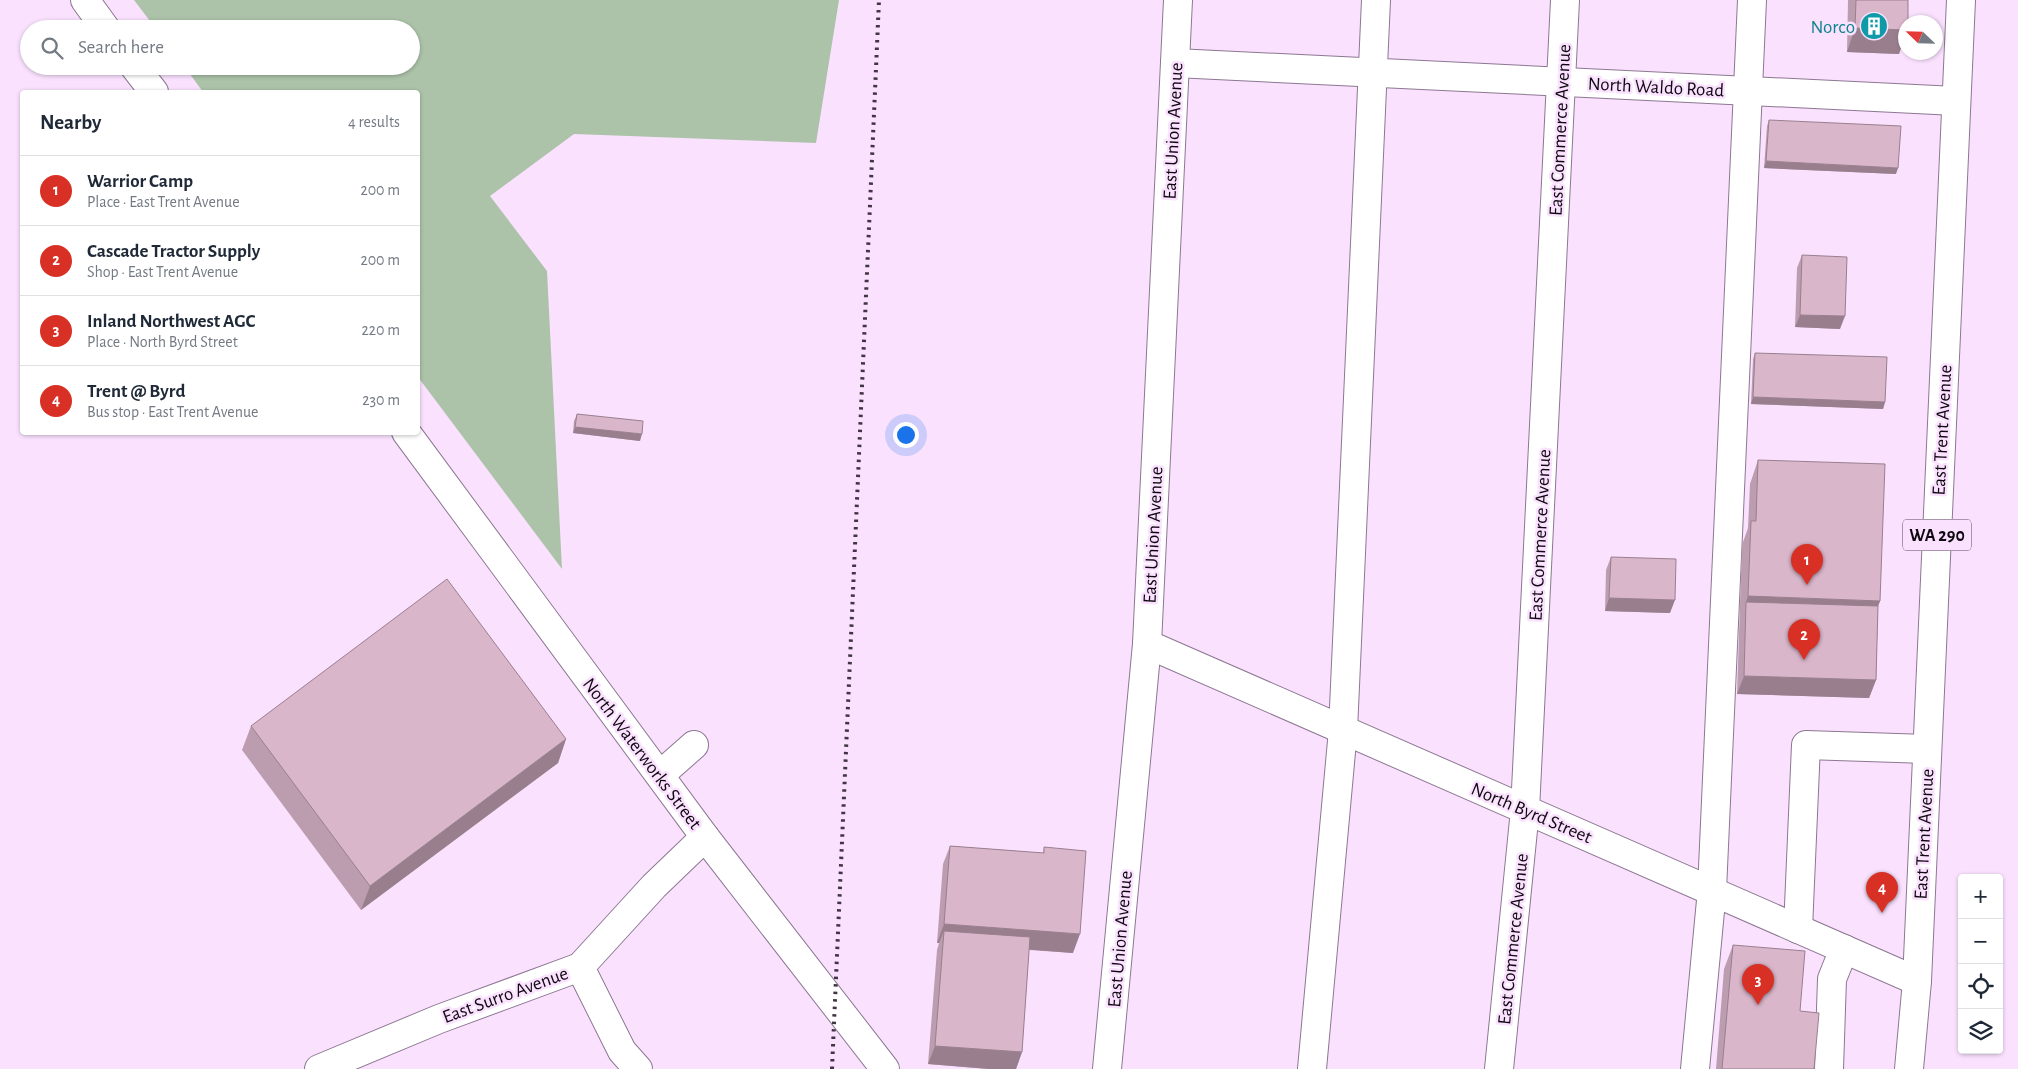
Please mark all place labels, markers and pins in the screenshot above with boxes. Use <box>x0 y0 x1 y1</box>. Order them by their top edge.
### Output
building icon: Norco <box>1859 11 1889 41</box>
place label: Norco <box>1811 18 1855 37</box>
pin: 1 <box>1791 544 1823 585</box>
pin: 2 <box>1788 619 1820 660</box>
pin: 4 <box>1866 872 1898 913</box>
pin: 3 <box>1742 964 1774 1005</box>

